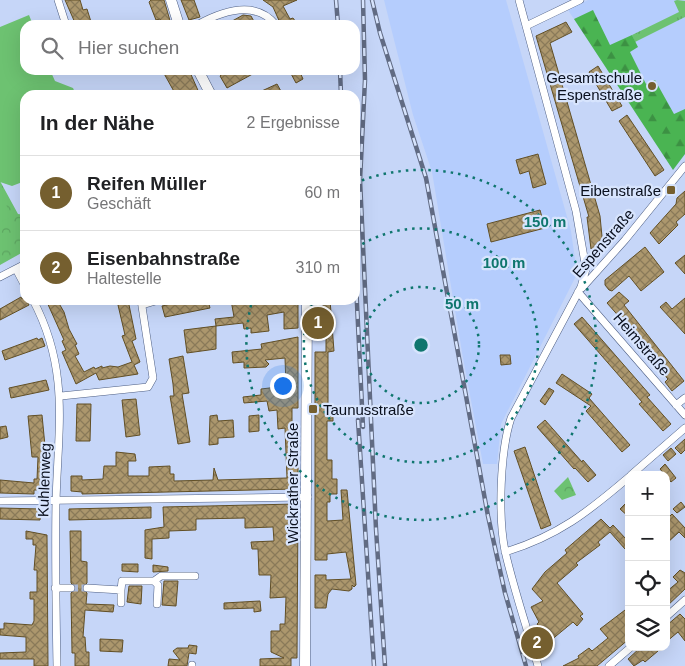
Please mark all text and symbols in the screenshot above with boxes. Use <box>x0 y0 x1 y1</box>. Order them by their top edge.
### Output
search box <box>20 20 360 75</box>
icon: search <box>38 34 66 62</box>
text: Hier suchen <box>78 37 179 58</box>
place label: Gesamtschule Espenstraße <box>546 69 642 103</box>
marker: Gesamtschule Espenstraße <box>646 80 658 92</box>
text: In der Nähe <box>40 111 154 134</box>
text: 2 Ergebnisse <box>247 114 340 131</box>
text: Reifen Müller <box>87 173 206 194</box>
place label: Eibenstraße <box>580 182 661 199</box>
text: 1 <box>52 184 60 201</box>
text: 60 m <box>304 184 340 201</box>
marker: Eibenstraße <box>665 184 677 196</box>
text: Geschäft <box>87 195 151 212</box>
street label: Espenstraße <box>569 205 637 281</box>
text: 150 m <box>524 213 566 230</box>
text: Eisenbahnstraße <box>87 248 240 269</box>
text: 100 m <box>483 254 525 271</box>
text: 2 <box>52 259 60 276</box>
text: 310 m <box>296 259 340 276</box>
text: Haltestelle <box>87 270 162 287</box>
text: 50 m <box>445 295 479 312</box>
pin: 1 <box>302 304 334 342</box>
street label: Heimstraße <box>610 309 674 379</box>
centre of rings <box>412 336 430 354</box>
your location <box>270 373 296 399</box>
place label: Taunusstraße <box>323 401 414 418</box>
marker: Taunusstraße <box>307 403 319 415</box>
street label: Wickrather Straße <box>284 423 301 543</box>
street label: Kuhlenweg <box>34 443 54 517</box>
map controls <box>625 471 670 651</box>
button: + <box>625 471 670 516</box>
button: − <box>625 516 670 561</box>
button: locate <box>625 561 670 606</box>
button: layers <box>625 606 670 651</box>
pin: 2 <box>521 624 553 662</box>

